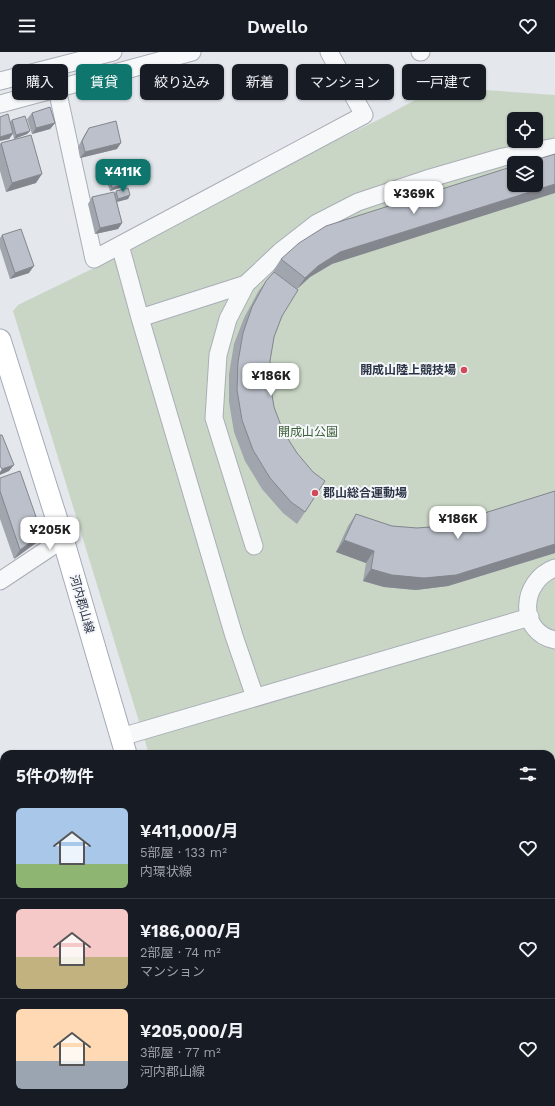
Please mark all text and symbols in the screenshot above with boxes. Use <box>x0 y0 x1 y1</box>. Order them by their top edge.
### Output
icon: menu <box>16 15 38 37</box>
icon: heart <box>517 15 539 37</box>
text: Dwello <box>247 16 308 37</box>
chip: 購入 <box>12 64 68 100</box>
chip: 賃貸 <box>76 64 132 100</box>
chip: 絞り込み <box>140 64 224 100</box>
chip: 新着 <box>232 64 288 100</box>
chip: マンション <box>296 64 394 100</box>
chip: 一戸建て <box>402 64 486 100</box>
map controls <box>507 112 543 192</box>
button: locate <box>507 112 543 148</box>
button: layers <box>507 156 543 192</box>
pin: ¥411K <box>95 159 151 193</box>
text: ¥411K <box>105 164 141 179</box>
pin: ¥369K <box>386 181 442 215</box>
text: ¥369K <box>393 186 435 201</box>
pin: ¥186K <box>243 363 299 397</box>
place label: 開成山陸上競技場 <box>360 363 456 377</box>
marker: 開成山陸上競技場 <box>459 365 469 375</box>
text: ¥186K <box>251 368 291 383</box>
park label: 開成山公園 <box>278 425 338 439</box>
place label: 郡山総合運動場 <box>323 486 407 500</box>
marker: 郡山総合運動場 <box>310 488 320 498</box>
pin: ¥186K <box>430 506 486 540</box>
text: ¥186K <box>438 511 478 526</box>
pin: ¥205K <box>22 517 78 551</box>
text: ¥205K <box>29 522 71 537</box>
street label: 河内郡山線 <box>67 573 97 635</box>
icon: filters <box>517 763 539 785</box>
text: 5件の物件 <box>16 766 94 786</box>
text: ¥411,000/月 <box>140 821 239 841</box>
icon: home <box>48 824 96 872</box>
icon: heart <box>517 837 539 859</box>
text: 5部屋 · 133 m² <box>140 845 227 860</box>
text: 内環状線 <box>140 864 192 879</box>
text: ¥186,000/月 <box>140 921 242 941</box>
icon: home <box>48 925 96 973</box>
icon: heart <box>517 938 539 960</box>
text: 2部屋 · 74 m² <box>140 945 221 960</box>
text: マンション <box>140 964 205 979</box>
text: ¥205,000/月 <box>140 1021 244 1041</box>
icon: home <box>48 1025 96 1073</box>
icon: heart <box>517 1038 539 1060</box>
text: 3部屋 · 77 m² <box>140 1045 221 1060</box>
text: 河内郡山線 <box>140 1064 205 1079</box>

